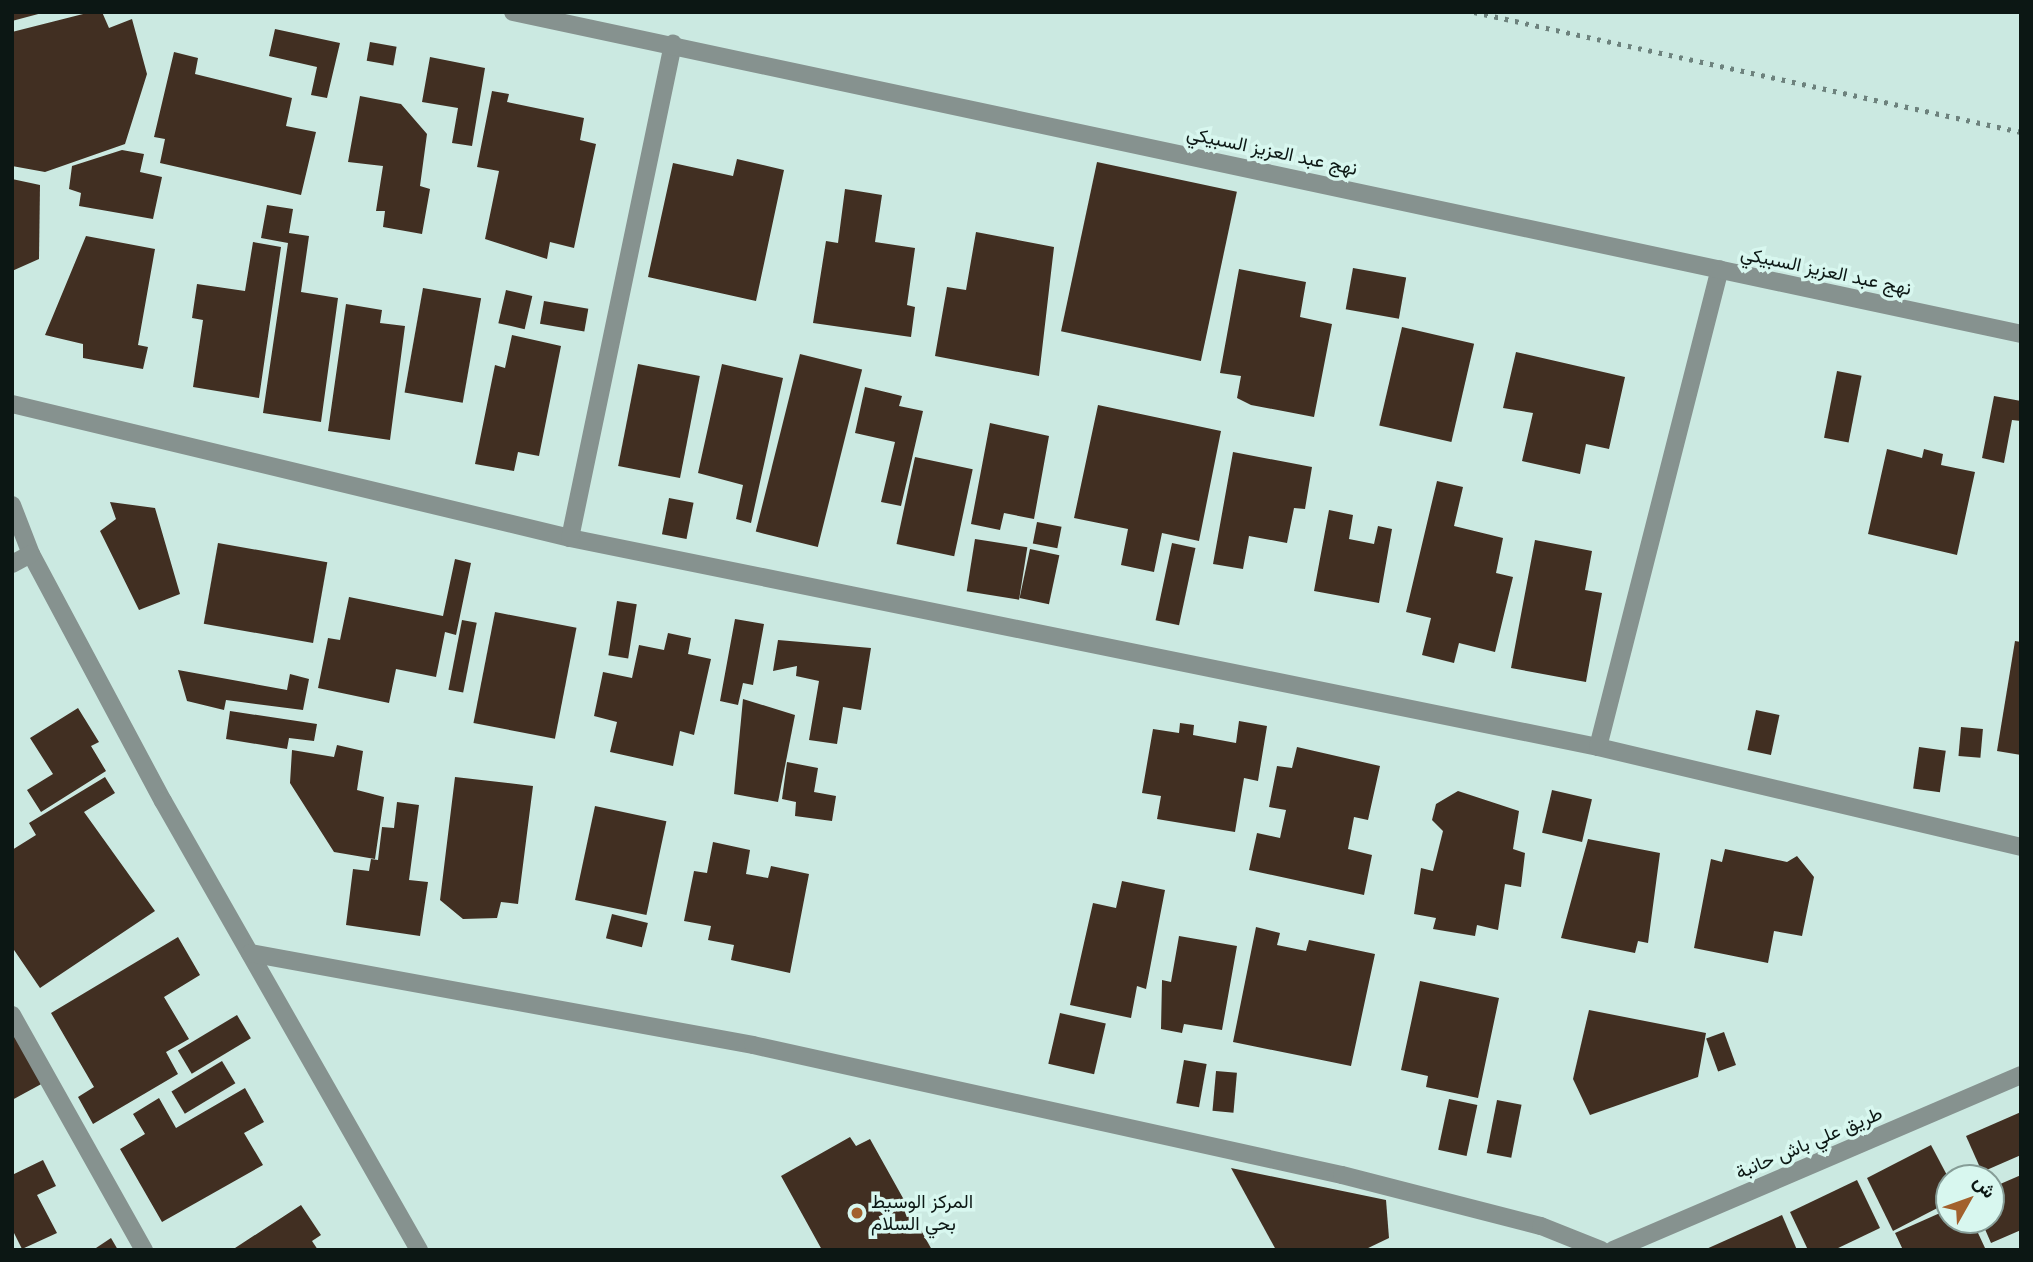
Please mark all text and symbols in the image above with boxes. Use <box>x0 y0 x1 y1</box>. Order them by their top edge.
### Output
street label: نهج عبد العزيز السبيكي <box>1185 122 1359 180</box>
street label: نهج عبد العزيز السبيكي <box>1739 242 1913 300</box>
street label: طريق علي باش حانبة <box>1732 1102 1886 1184</box>
north arrow <box>1935 1164 2005 1234</box>
text: ش <box>1970 1171 2000 1202</box>
place label: المركز الوسيط بحي السلام <box>871 1191 973 1235</box>
marker: المركز الوسيط بحي السلام <box>849 1205 865 1221</box>

